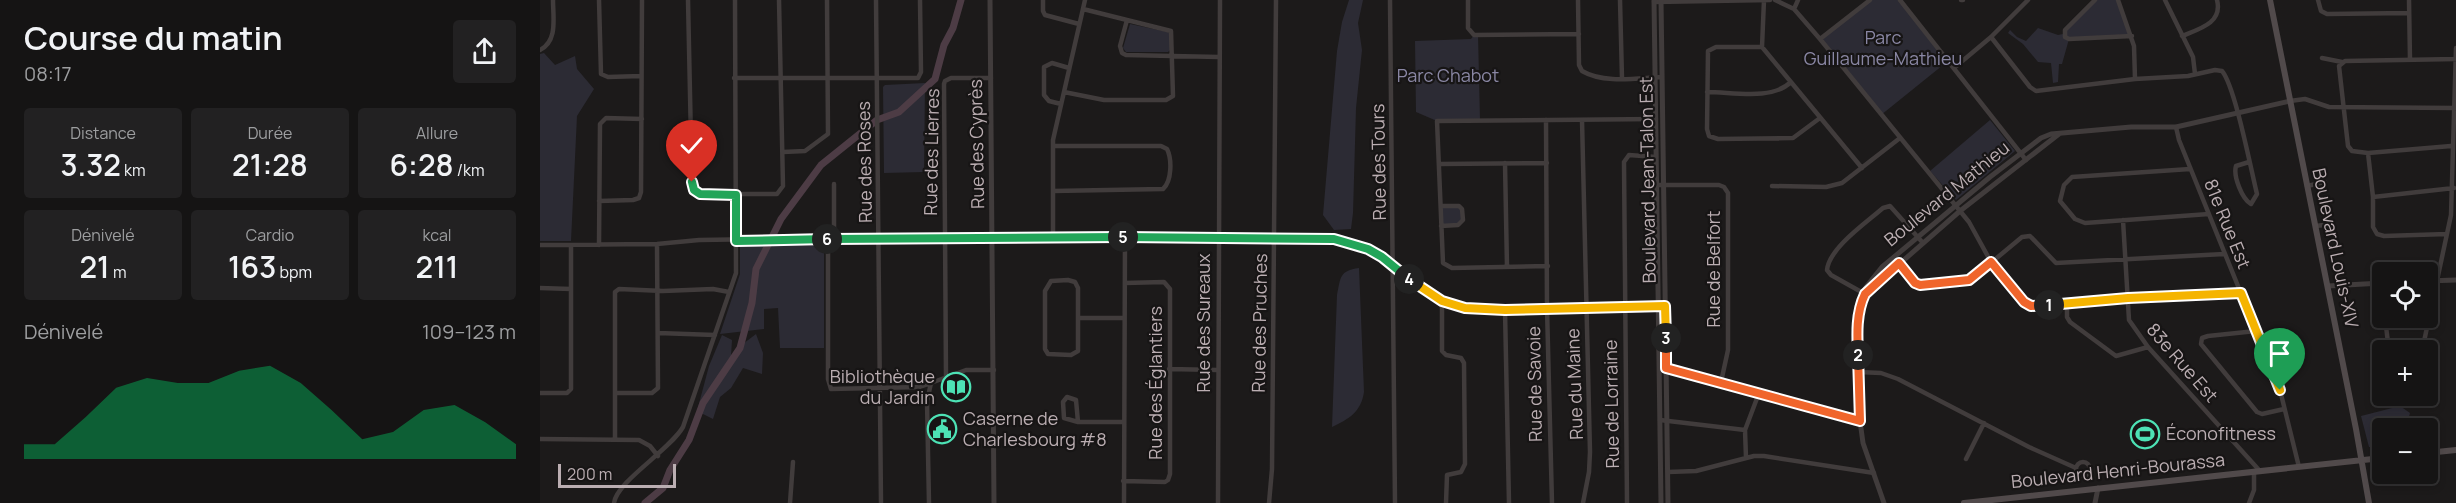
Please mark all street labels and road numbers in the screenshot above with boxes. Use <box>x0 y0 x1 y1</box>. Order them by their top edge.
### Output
street label: Boulevard Jean-Talon Est <box>1633 76 1661 284</box>
street label: Rue des Cyprès <box>963 79 989 209</box>
street label: Rue des Lierres <box>918 88 944 216</box>
street label: Rue des Roses <box>851 101 877 223</box>
street label: Rue des Tours <box>1365 104 1391 221</box>
street label: Boulevard Mathieu <box>1879 135 2014 251</box>
street label: Boulevard Louis-XIV <box>2307 166 2365 330</box>
street label: 81e Rue Est <box>2199 175 2257 272</box>
street label: Rue de Belfort <box>1701 210 1725 328</box>
street label: Rue des Sureaux <box>1191 253 1215 393</box>
street label: Rue des Pruches <box>1246 253 1272 393</box>
street label: Rue des Églantiers <box>1143 306 1167 460</box>
street label: 83e Rue Est <box>2142 318 2224 407</box>
street label: Rue de Savoie <box>1521 326 1547 442</box>
street label: Rue du Maine <box>1560 328 1588 440</box>
street label: Rue de Lorraine <box>1598 339 1624 469</box>
street label: Boulevard Henri-Bourassa <box>2010 447 2226 493</box>

